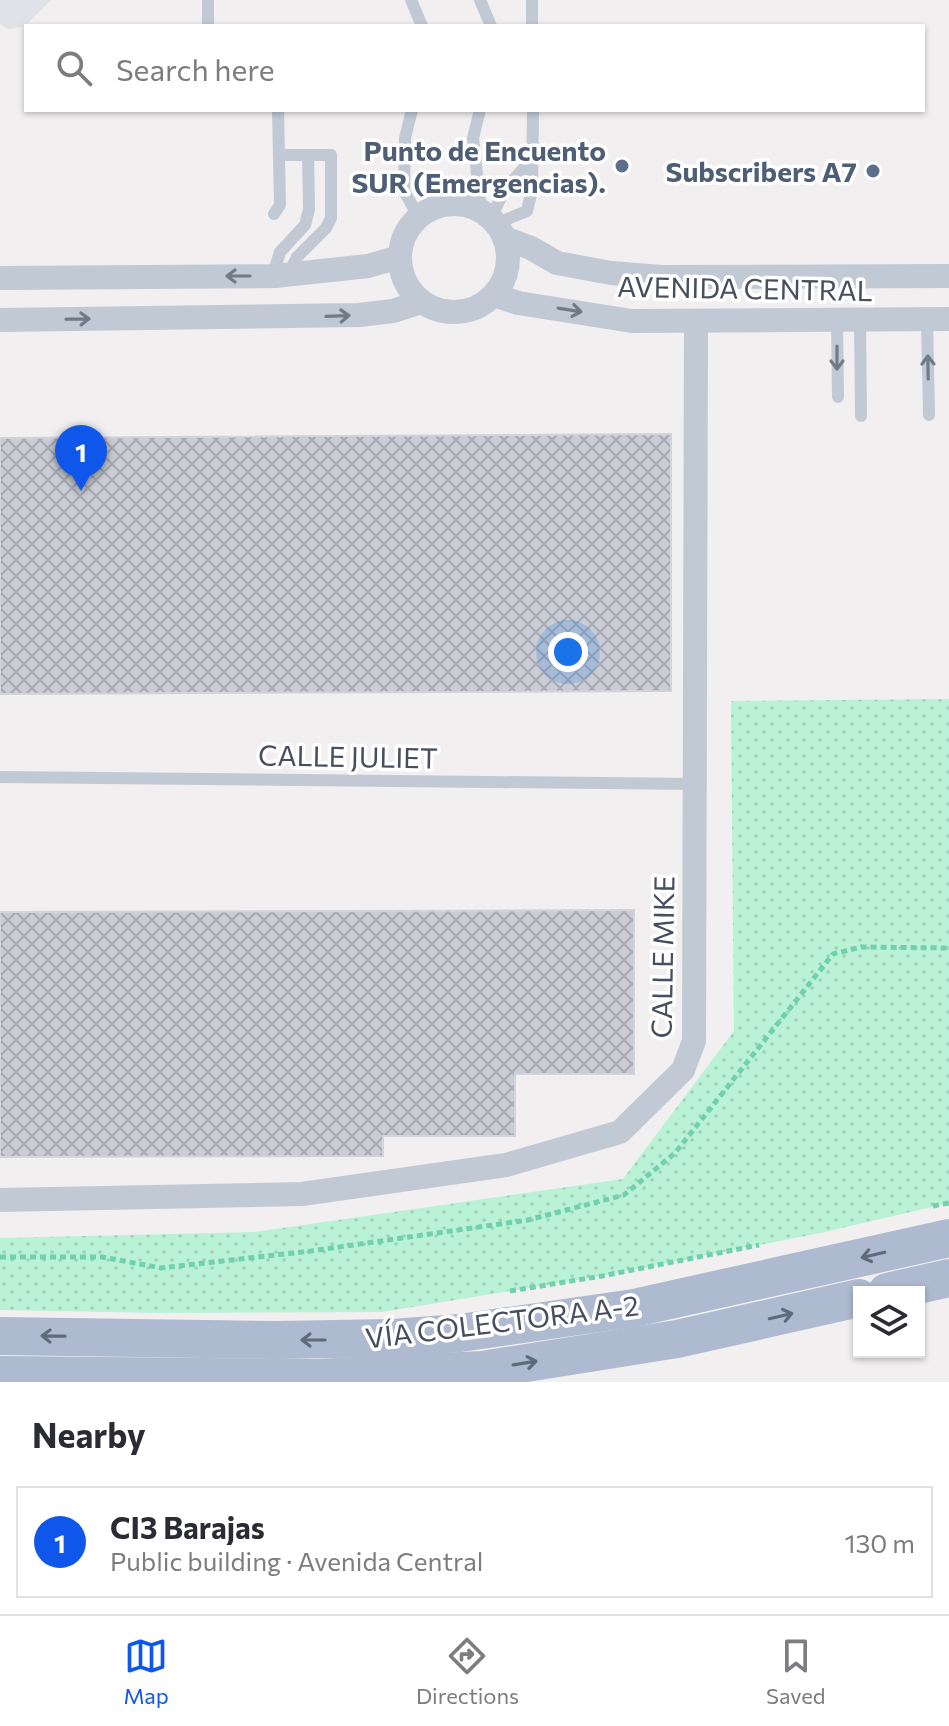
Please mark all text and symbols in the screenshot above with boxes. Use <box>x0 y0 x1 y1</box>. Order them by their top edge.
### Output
search box <box>24 24 925 112</box>
icon: search <box>52 46 96 90</box>
text: Search here <box>116 50 275 87</box>
place label: Punto de Encuento SUR (Emergencias). <box>351 133 606 199</box>
place label: Subscribers A7 <box>666 154 857 188</box>
marker: Punto de Encuento SUR (Emergencias). <box>613 157 631 175</box>
marker: Subscribers A7 <box>864 162 882 180</box>
one-way arrow <box>225 268 252 284</box>
street label: AVENIDA CENTRAL <box>617 269 873 307</box>
one-way arrow <box>557 303 582 318</box>
one-way arrow <box>324 308 351 324</box>
one-way arrow <box>64 311 91 327</box>
one-way arrow <box>829 344 845 371</box>
one-way arrow <box>920 354 936 381</box>
pin: 1 <box>55 425 107 491</box>
your location <box>548 632 588 672</box>
street label: CALLE JULIET <box>258 737 438 775</box>
street label: CALLE MIKE <box>644 875 680 1039</box>
one-way arrow <box>861 1248 886 1263</box>
map controls <box>853 1286 925 1358</box>
button: layers <box>853 1286 925 1358</box>
street label: VÍA COLECTORA A-2 <box>363 1287 641 1355</box>
one-way arrow <box>767 1308 793 1323</box>
one-way arrow <box>40 1329 67 1344</box>
one-way arrow <box>300 1332 327 1348</box>
one-way arrow <box>512 1355 537 1370</box>
text: Nearby <box>32 1413 146 1455</box>
text: CI3 Barajas <box>110 1508 265 1545</box>
text: 1 <box>54 1527 66 1558</box>
text: 130 m <box>844 1527 915 1558</box>
text: Public building · Avenida Central <box>110 1545 483 1576</box>
tab: Map <box>124 1634 169 1709</box>
tab: Directions <box>416 1634 519 1709</box>
tab: Saved <box>766 1634 825 1709</box>

